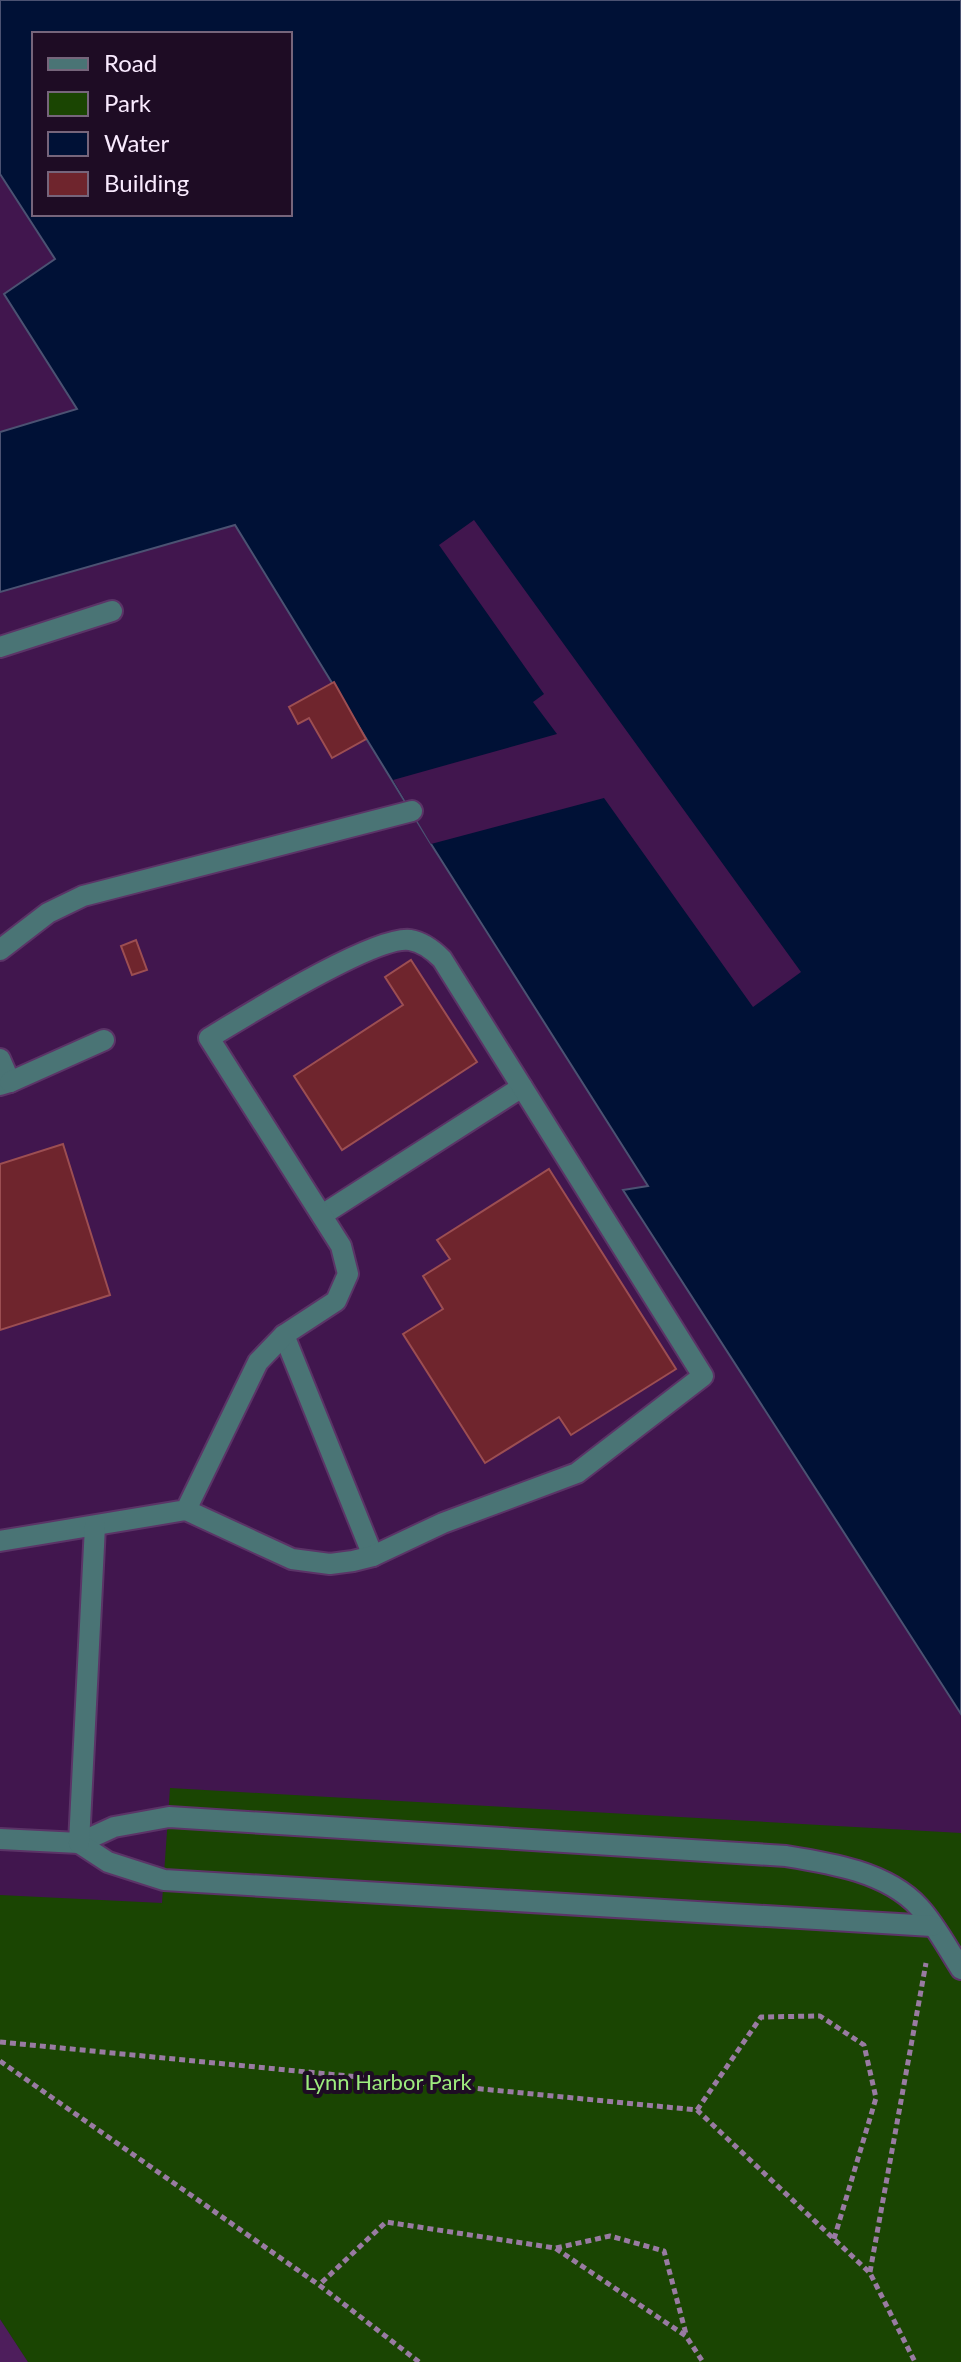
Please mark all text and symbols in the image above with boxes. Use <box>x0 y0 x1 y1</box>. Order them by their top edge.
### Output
legend <box>32 32 292 216</box>
text: Road <box>104 48 157 77</box>
text: Park <box>104 88 152 117</box>
text: Water <box>104 128 169 157</box>
text: Building <box>104 168 189 197</box>
park label: Lynn Harbor Park <box>304 2068 472 2095</box>

